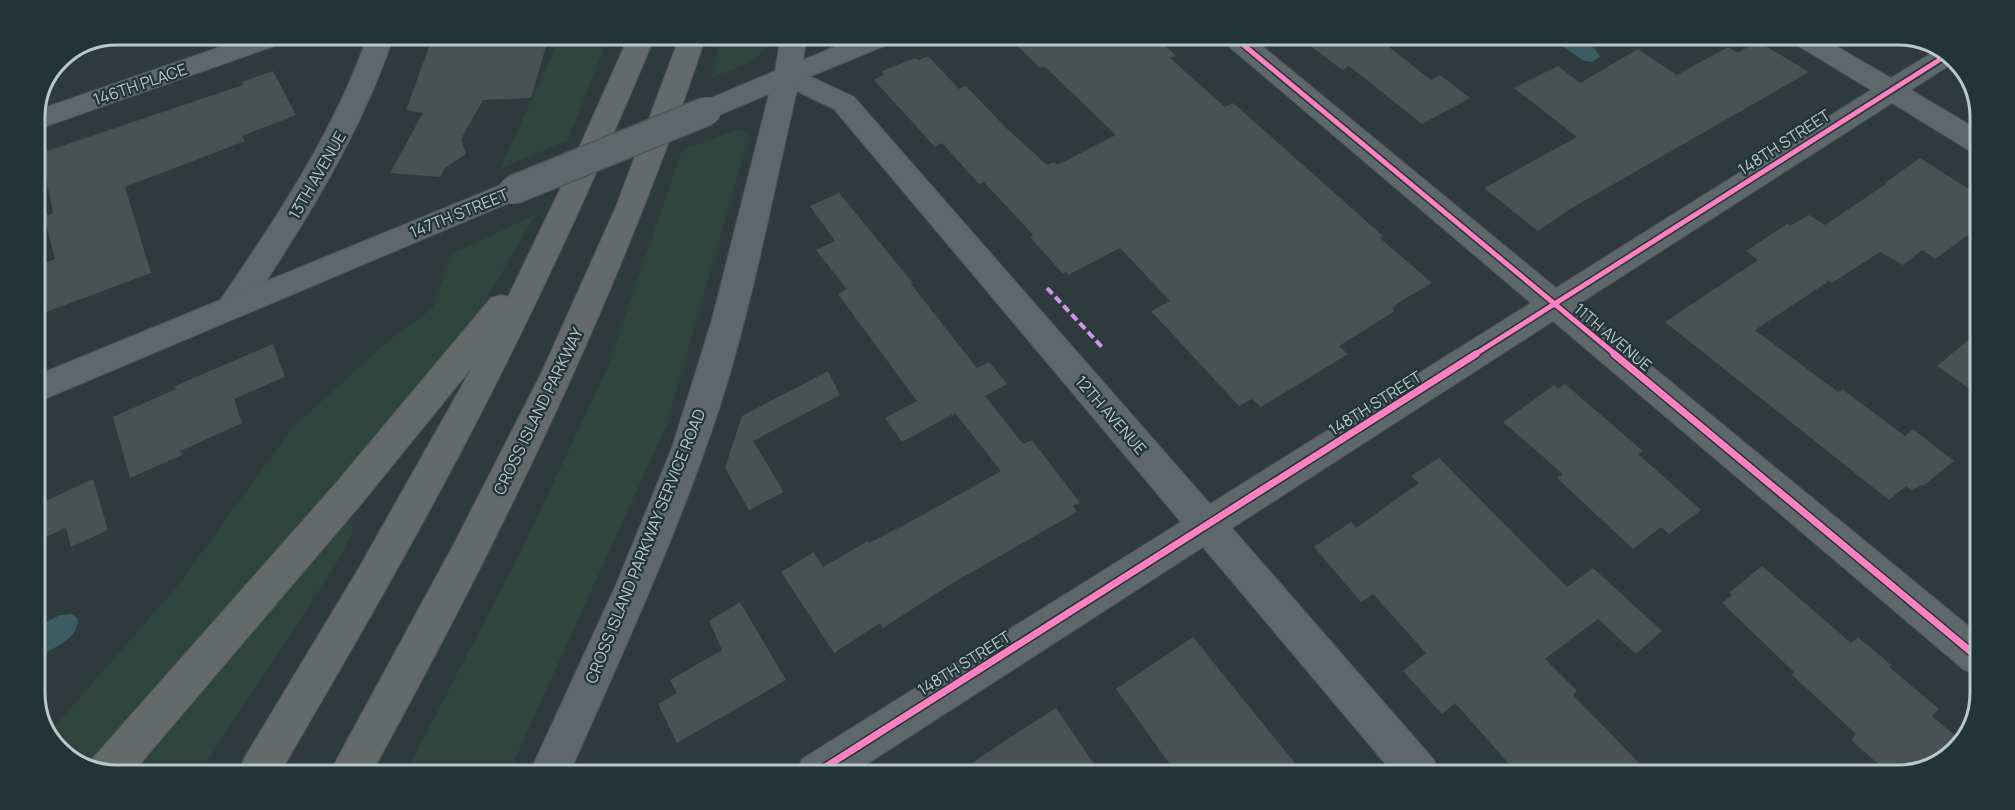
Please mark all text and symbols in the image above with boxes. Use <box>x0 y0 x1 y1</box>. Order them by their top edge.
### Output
street label: 146TH PLACE <box>90 58 190 110</box>
street label: 148TH STREET <box>1734 104 1835 180</box>
street label: 13TH AVENUE <box>283 127 351 223</box>
street label: 147TH STREET <box>406 183 512 243</box>
street label: 11TH AVENUE <box>1569 298 1657 376</box>
street label: CROSS ISLAND PARKWAY <box>488 324 588 498</box>
street label: 148TH STREET <box>1324 365 1426 440</box>
street label: 12TH AVENUE <box>1071 371 1151 459</box>
street label: CROSS ISLAND PARKWAY SERVICE ROAD <box>580 405 710 687</box>
street label: 148TH STREET <box>913 625 1015 700</box>

